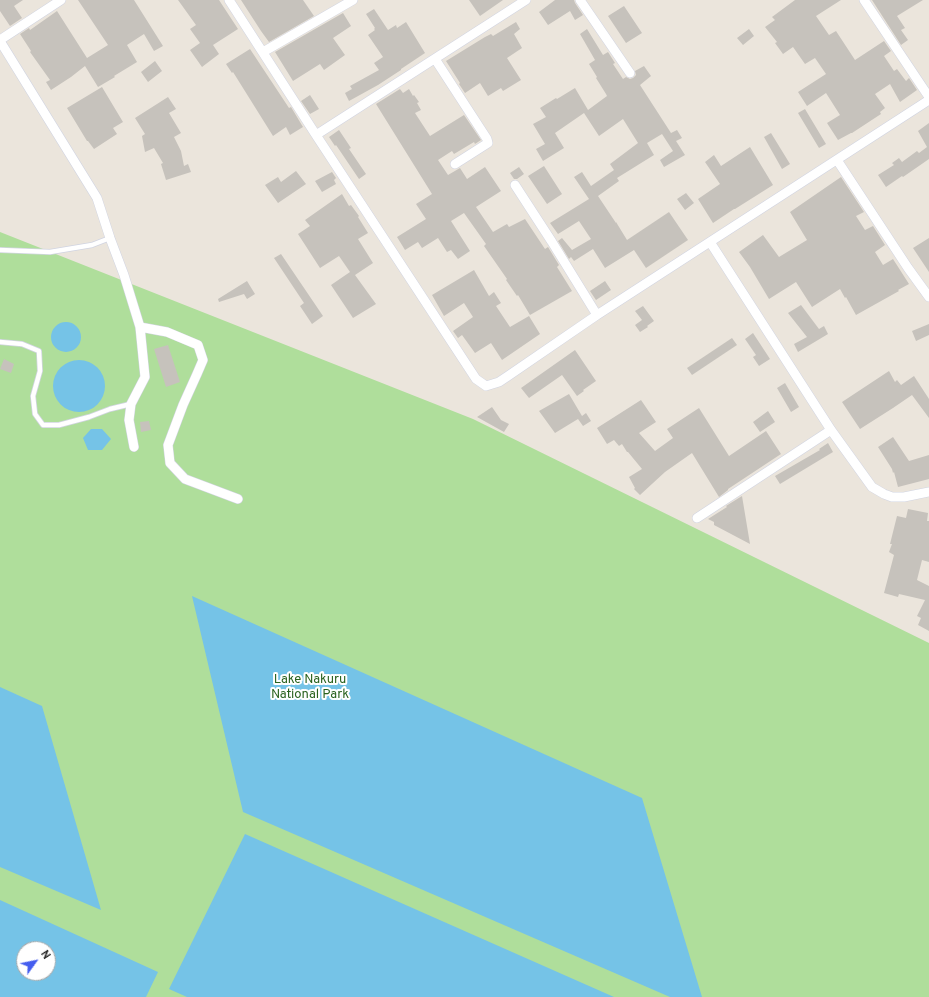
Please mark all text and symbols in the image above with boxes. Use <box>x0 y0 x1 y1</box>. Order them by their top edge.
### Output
park label: Lake Nakuru National Park <box>271 672 349 703</box>
north arrow <box>16 941 56 981</box>
text: N <box>37 948 53 962</box>

